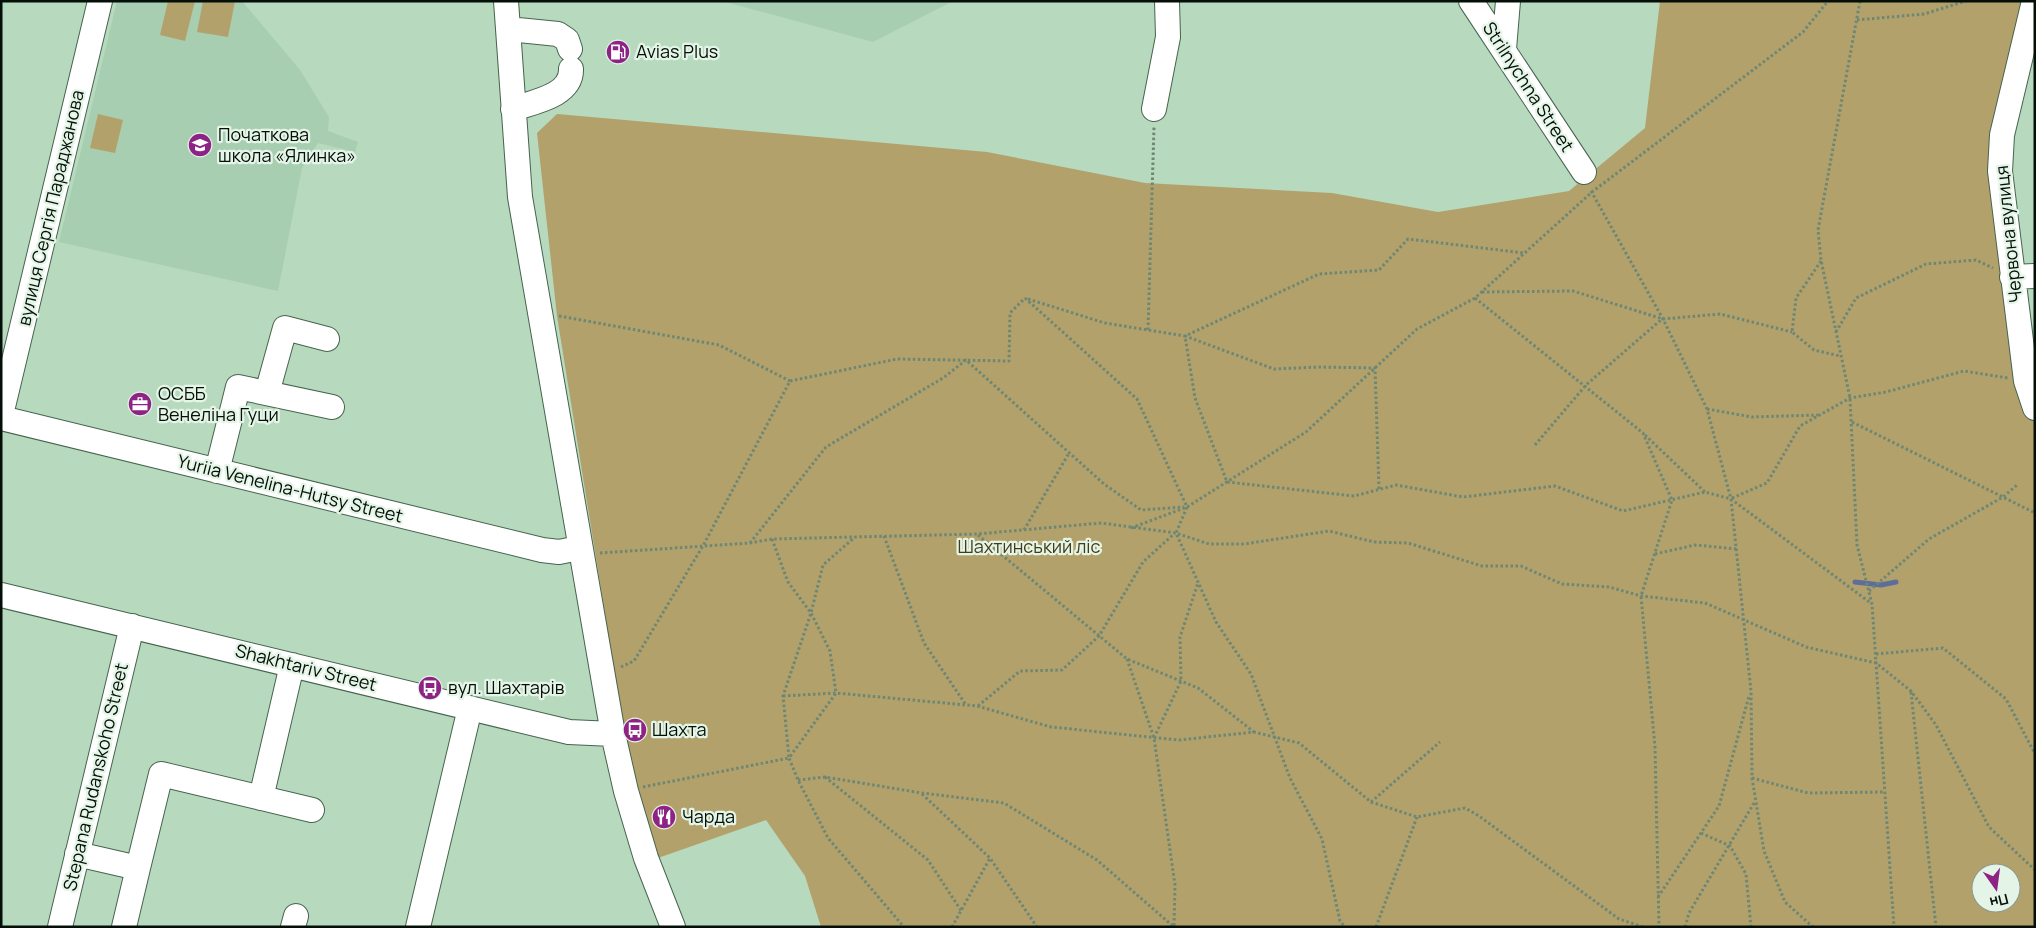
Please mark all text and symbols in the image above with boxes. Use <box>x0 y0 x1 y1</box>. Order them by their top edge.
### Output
street label: Strilnychna Street <box>1478 17 1580 156</box>
fuel station icon: Avias Plus <box>605 39 631 65</box>
place label: Avias Plus <box>636 39 718 63</box>
street label: вулиця Сергія Параджанова <box>11 88 89 328</box>
place label: Початкова школа «Ялинка» <box>218 122 356 167</box>
school or university icon: Початкова школа «Ялинка» <box>187 132 213 158</box>
street label: Червона вулиця <box>1989 164 2027 304</box>
place label: ОСББ Венеліна Гуци <box>158 381 279 426</box>
office icon: ОСББ Венеліна Гуци <box>127 391 153 417</box>
street label: Yuriia Venelina-Hutsy Street <box>175 448 406 528</box>
park label: Шахтинський ліс <box>958 534 1100 558</box>
street label: Shakhtariv Street <box>233 638 379 696</box>
street label: Stepana Rudanskoho Street <box>57 660 133 893</box>
bus stop icon: вул. Шахтарів <box>417 675 443 701</box>
place label: вул. Шахтарів <box>448 675 565 699</box>
bus stop icon: Шахта <box>622 717 648 743</box>
place label: Шахта <box>652 717 707 741</box>
restaurant icon: Чарда <box>651 804 677 830</box>
place label: Чарда <box>682 804 735 828</box>
north arrow <box>1971 863 2021 913</box>
text: Пн <box>1988 890 2011 913</box>

